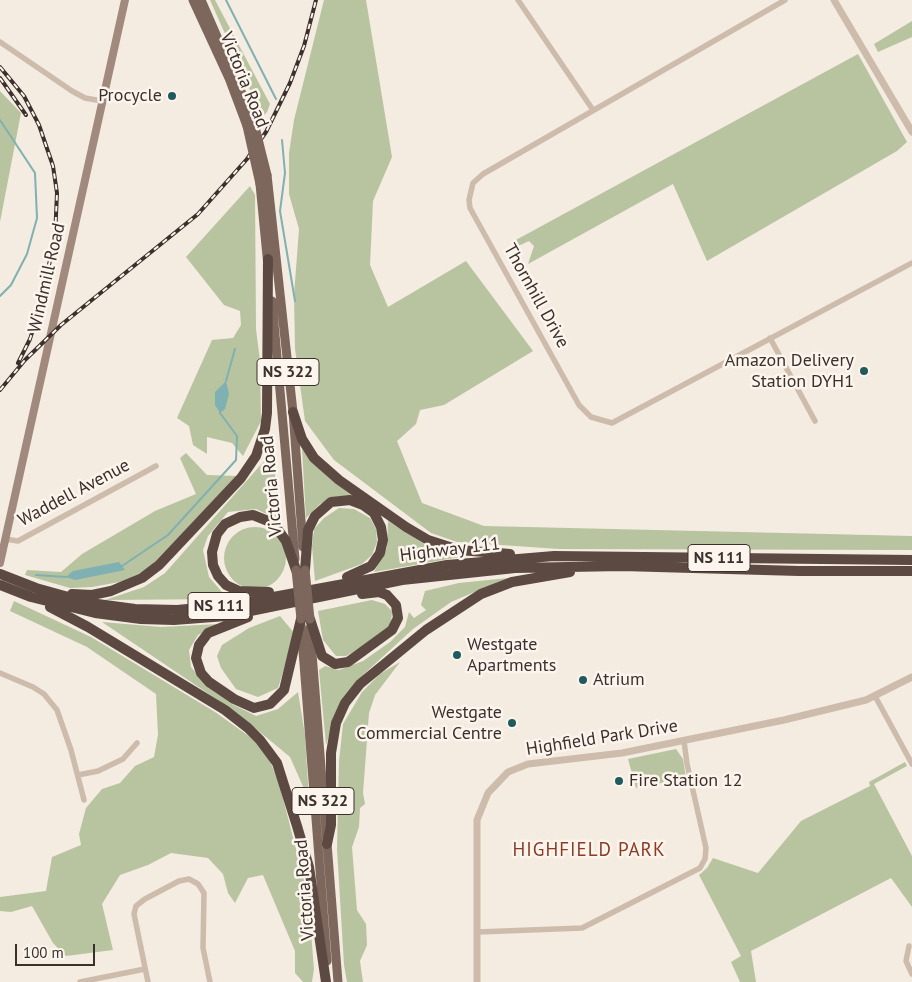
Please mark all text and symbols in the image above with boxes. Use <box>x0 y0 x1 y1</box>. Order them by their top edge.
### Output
street label: Victoria Road <box>215 29 273 131</box>
place label: Procycle <box>98 85 162 107</box>
marker: Procycle <box>166 90 178 102</box>
street label: Windmill Road <box>24 221 70 335</box>
street label: Thornhill Drive <box>498 240 574 352</box>
place label: Amazon Delivery Station DYH1 <box>725 350 854 392</box>
road number: NS 322 <box>257 358 319 386</box>
marker: Amazon Delivery Station DYH1 <box>858 365 870 377</box>
street label: Victoria Road <box>257 435 287 537</box>
street label: Waddell Avenue <box>15 455 133 531</box>
street label: Highway 111 <box>398 533 502 567</box>
road number: NS 111 <box>688 544 750 572</box>
road number: NS 111 <box>188 592 250 620</box>
place label: Westgate Apartments <box>467 634 556 676</box>
marker: Westgate Apartments <box>451 649 463 661</box>
place label: Atrium <box>593 669 645 691</box>
marker: Atrium <box>577 674 589 686</box>
place label: Westgate Commercial Centre <box>356 702 502 744</box>
street label: Highfield Park Drive <box>525 715 679 761</box>
marker: Westgate Commercial Centre <box>506 717 518 729</box>
place label: Fire Station 12 <box>629 770 743 792</box>
marker: Fire Station 12 <box>613 775 625 787</box>
road number: NS 322 <box>292 788 354 814</box>
street label: Victoria Road <box>291 839 319 941</box>
district label: HIGHFIELD PARK <box>511 840 667 862</box>
scale bar <box>18 934 98 966</box>
text: 100 m <box>23 943 64 962</box>

